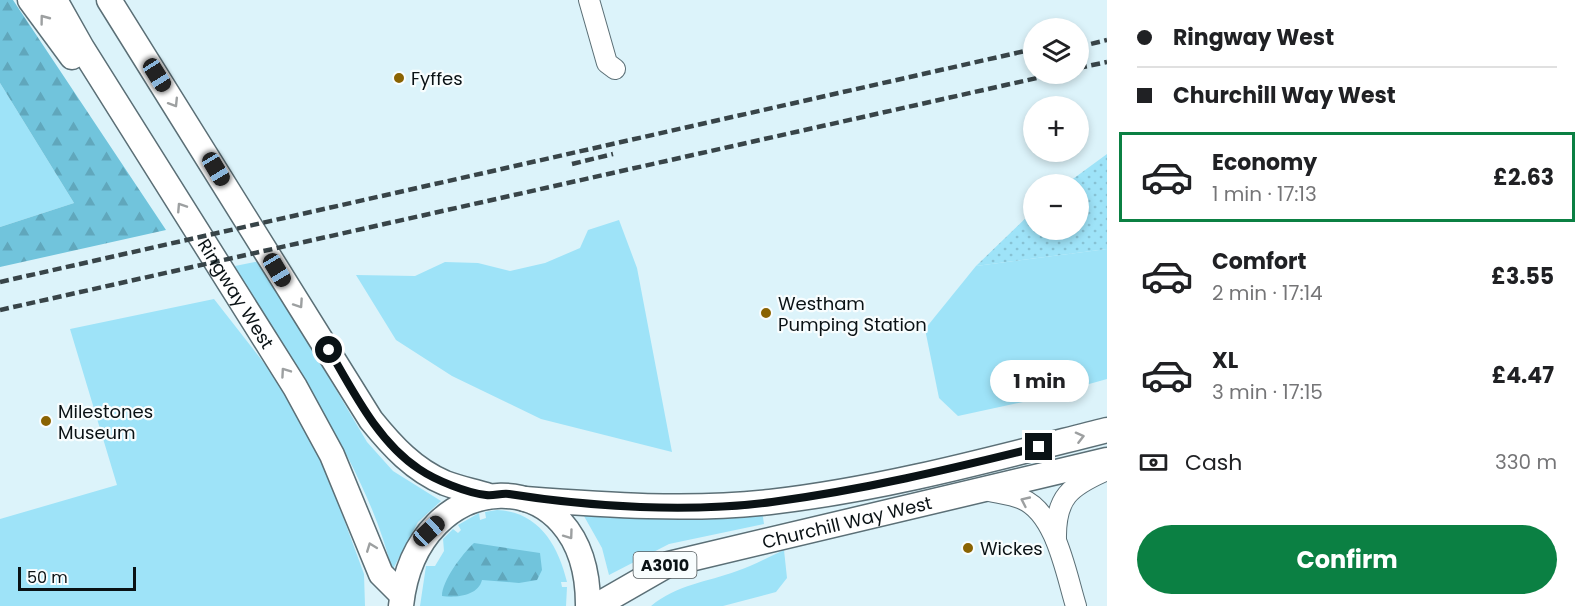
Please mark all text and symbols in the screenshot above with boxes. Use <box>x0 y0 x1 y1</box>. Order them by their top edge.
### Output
one-way arrow <box>40 15 51 26</box>
map controls <box>1023 18 1089 240</box>
button: layers <box>1023 18 1089 84</box>
text: Ringway West <box>1173 22 1334 53</box>
car <box>140 55 174 95</box>
place label: Fyffes <box>411 66 463 91</box>
marker: Fyffes <box>392 71 406 85</box>
text: Churchill Way West <box>1173 80 1396 111</box>
one-way arrow <box>167 96 178 107</box>
button: + <box>1023 96 1089 162</box>
text: Economy <box>1212 147 1317 178</box>
car <box>199 149 233 189</box>
icon: car <box>1140 150 1194 204</box>
text: £2.63 <box>1493 162 1554 193</box>
button: − <box>1023 174 1089 240</box>
text: 1 min · 17:13 <box>1212 180 1317 208</box>
one-way arrow <box>178 203 189 214</box>
street label: Ringway West <box>192 234 280 353</box>
text: Comfort <box>1212 246 1306 277</box>
icon: car <box>1140 249 1194 303</box>
car <box>260 250 294 290</box>
text: £3.55 <box>1491 261 1554 292</box>
text: 2 min · 17:14 <box>1212 279 1323 307</box>
place label: Westham Pumping Station <box>778 291 927 337</box>
one-way arrow <box>292 297 303 308</box>
marker: Westham Pumping Station <box>759 306 773 320</box>
route start <box>315 336 342 363</box>
text: XL <box>1212 345 1238 376</box>
icon: car <box>1140 348 1194 402</box>
callout: 1 min <box>990 360 1088 402</box>
text: £4.47 <box>1492 360 1554 391</box>
text: 1 min <box>1013 367 1066 395</box>
one-way arrow <box>281 368 292 379</box>
text: 3 min · 17:15 <box>1212 378 1323 406</box>
place label: Milestones Museum <box>58 399 153 445</box>
marker: Milestones Museum <box>39 414 53 428</box>
one-way arrow <box>1075 432 1085 445</box>
route end <box>1025 433 1052 460</box>
icon: cash <box>1137 446 1170 479</box>
text: Cash <box>1185 447 1242 478</box>
text: 330 m <box>1495 448 1557 476</box>
street label: Churchill Way West <box>759 490 934 554</box>
one-way arrow <box>1020 497 1031 509</box>
car <box>410 512 448 550</box>
button: Confirm <box>1137 525 1557 594</box>
one-way arrow <box>562 528 573 539</box>
place label: Wickes <box>980 536 1043 561</box>
marker: Wickes <box>961 541 975 555</box>
one-way arrow <box>365 542 378 553</box>
road number: A3010 <box>634 552 696 578</box>
scale bar <box>18 564 136 592</box>
text: 50 m <box>27 566 68 589</box>

